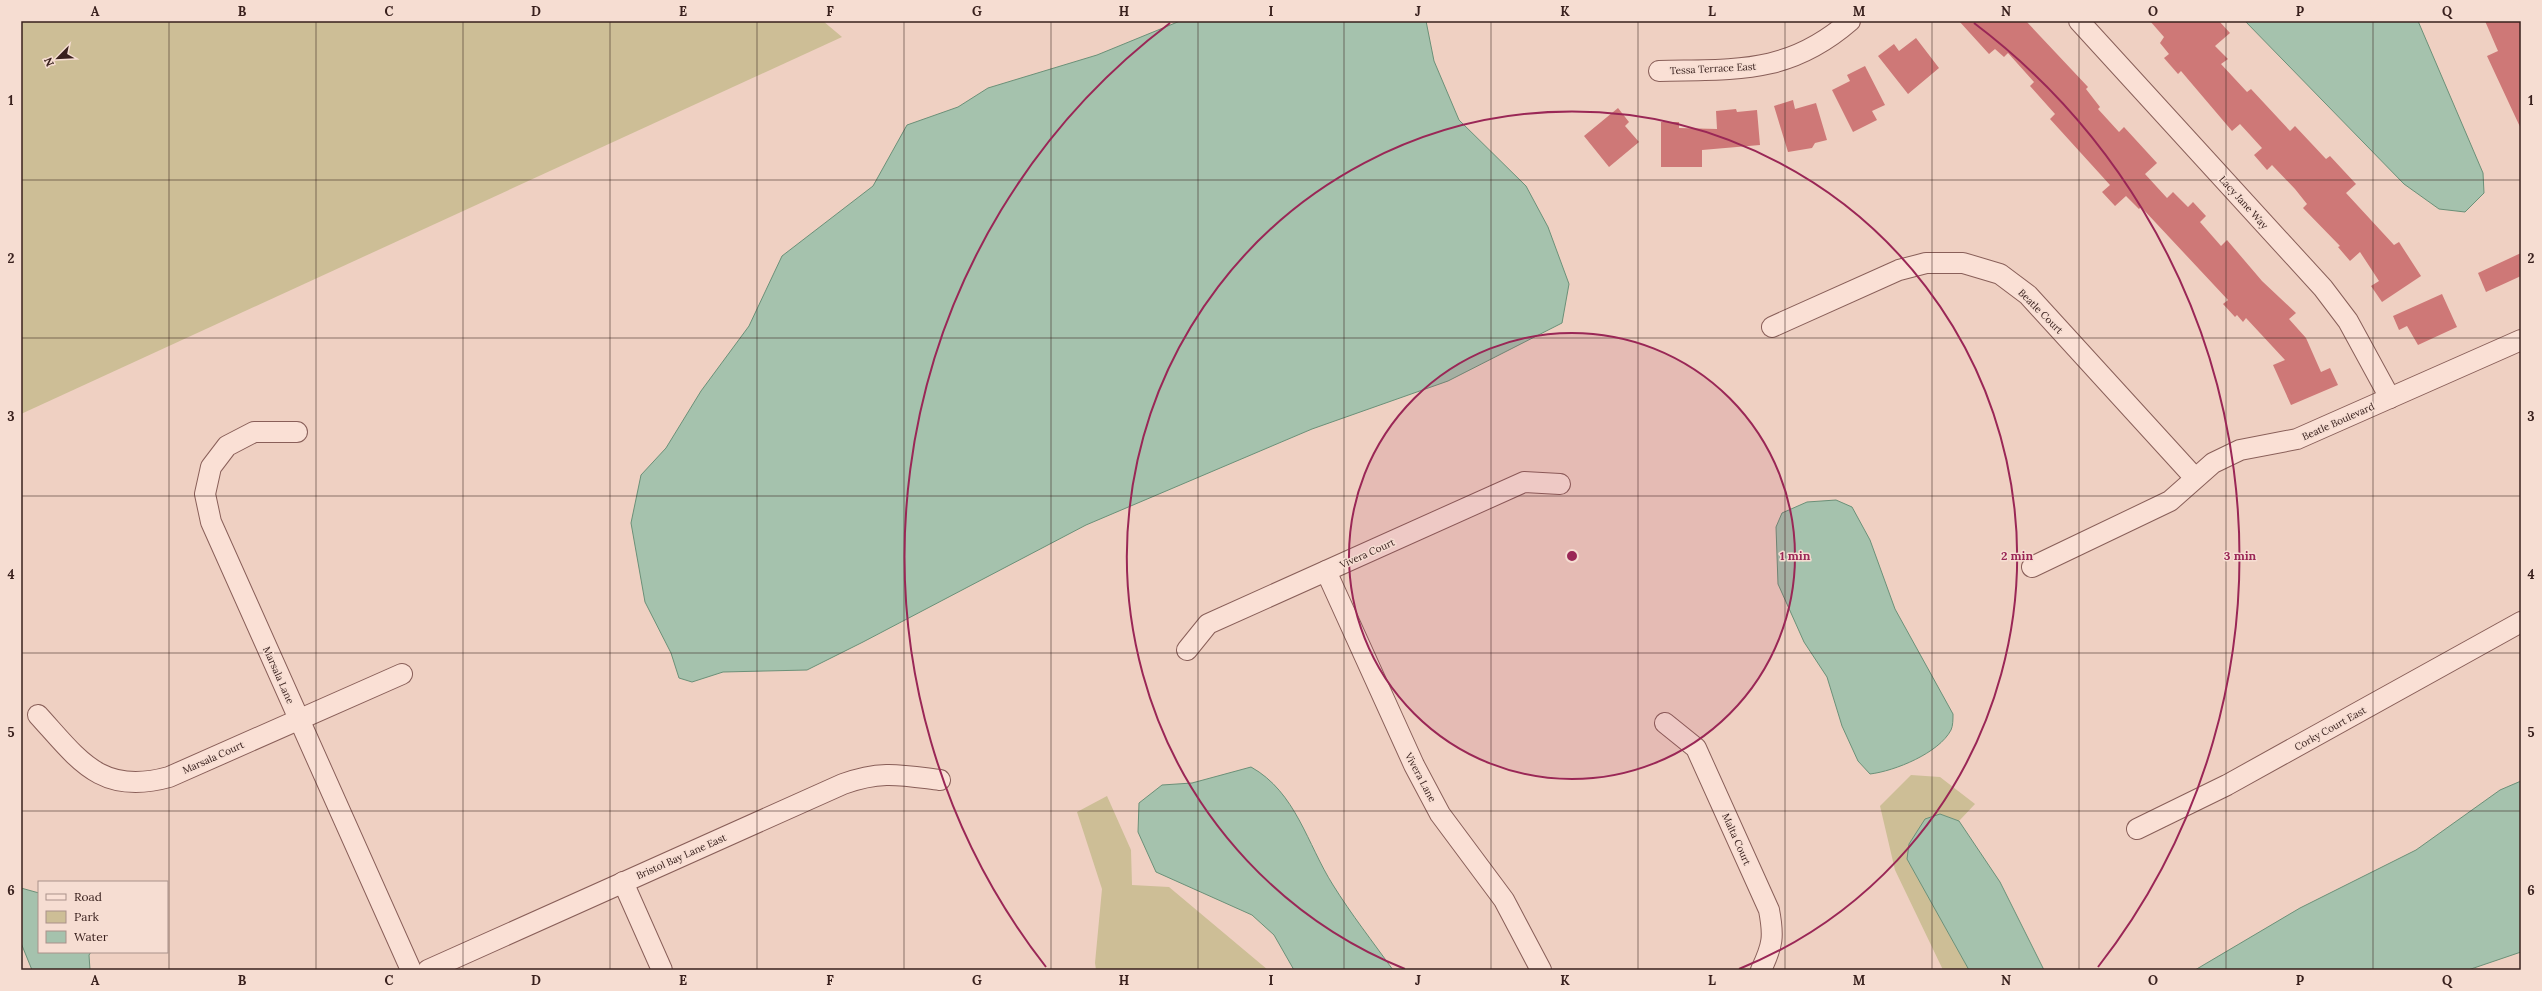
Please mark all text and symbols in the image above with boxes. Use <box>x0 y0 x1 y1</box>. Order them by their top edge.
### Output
text: A <box>91 3 100 20</box>
text: B <box>238 3 247 20</box>
text: C <box>385 3 394 20</box>
text: D <box>531 3 541 20</box>
text: E <box>679 3 687 20</box>
text: F <box>826 3 834 20</box>
text: G <box>972 3 982 20</box>
text: H <box>1119 3 1129 20</box>
text: I <box>1268 3 1274 20</box>
text: J <box>1415 3 1421 20</box>
text: K <box>1560 3 1570 20</box>
text: L <box>1708 3 1716 20</box>
text: M <box>1853 3 1866 20</box>
text: N <box>2001 3 2011 20</box>
text: O <box>2148 3 2158 20</box>
text: P <box>2296 3 2305 20</box>
text: Q <box>2442 3 2453 20</box>
north arrow <box>38 38 78 78</box>
text: N <box>41 55 57 69</box>
street label: Tessa Terrace East <box>1669 60 1757 77</box>
text: 1 <box>8 92 14 109</box>
text: 1 <box>2528 92 2534 109</box>
street label: Lacy Jane Way <box>2216 173 2271 232</box>
text: 2 <box>8 250 15 267</box>
text: 2 <box>2528 250 2535 267</box>
street label: Beatle Court <box>2015 286 2066 337</box>
street label: Beatle Boulevard <box>2300 400 2376 443</box>
text: 3 <box>7 408 15 425</box>
text: 3 <box>2527 408 2535 425</box>
street label: Vivera Court <box>1337 536 1397 572</box>
text: 1 min <box>1780 548 1811 563</box>
text: 2 min <box>2001 548 2033 563</box>
text: 3 min <box>2224 548 2257 563</box>
centre of rings <box>1565 549 1579 563</box>
text: 4 <box>7 566 15 583</box>
text: 4 <box>2527 566 2535 583</box>
street label: Marsala Lane <box>260 644 297 707</box>
street label: Corky Court East <box>2292 703 2368 754</box>
text: 5 <box>7 724 15 741</box>
text: 5 <box>2527 724 2535 741</box>
street label: Marsala Court <box>180 738 246 777</box>
street label: Vivera Lane <box>1402 749 1439 805</box>
street label: Malta Court <box>1719 811 1754 867</box>
street label: Bristol Bay Lane East <box>634 831 728 882</box>
legend <box>38 881 168 953</box>
text: 6 <box>7 882 15 899</box>
text: 6 <box>2527 882 2535 899</box>
text: Road <box>74 889 102 904</box>
text: Park <box>74 909 100 924</box>
text: Water <box>74 929 109 944</box>
text: A <box>91 972 100 989</box>
text: B <box>238 972 247 989</box>
text: C <box>385 972 394 989</box>
text: D <box>531 972 541 989</box>
text: E <box>679 972 687 989</box>
text: F <box>826 972 834 989</box>
text: G <box>972 972 982 989</box>
text: H <box>1119 972 1129 989</box>
text: I <box>1268 972 1274 989</box>
text: J <box>1415 972 1421 989</box>
text: K <box>1560 972 1570 989</box>
text: L <box>1708 972 1716 989</box>
text: M <box>1853 972 1866 989</box>
text: N <box>2001 972 2011 989</box>
text: O <box>2148 972 2158 989</box>
text: P <box>2296 972 2305 989</box>
text: Q <box>2442 972 2453 989</box>

